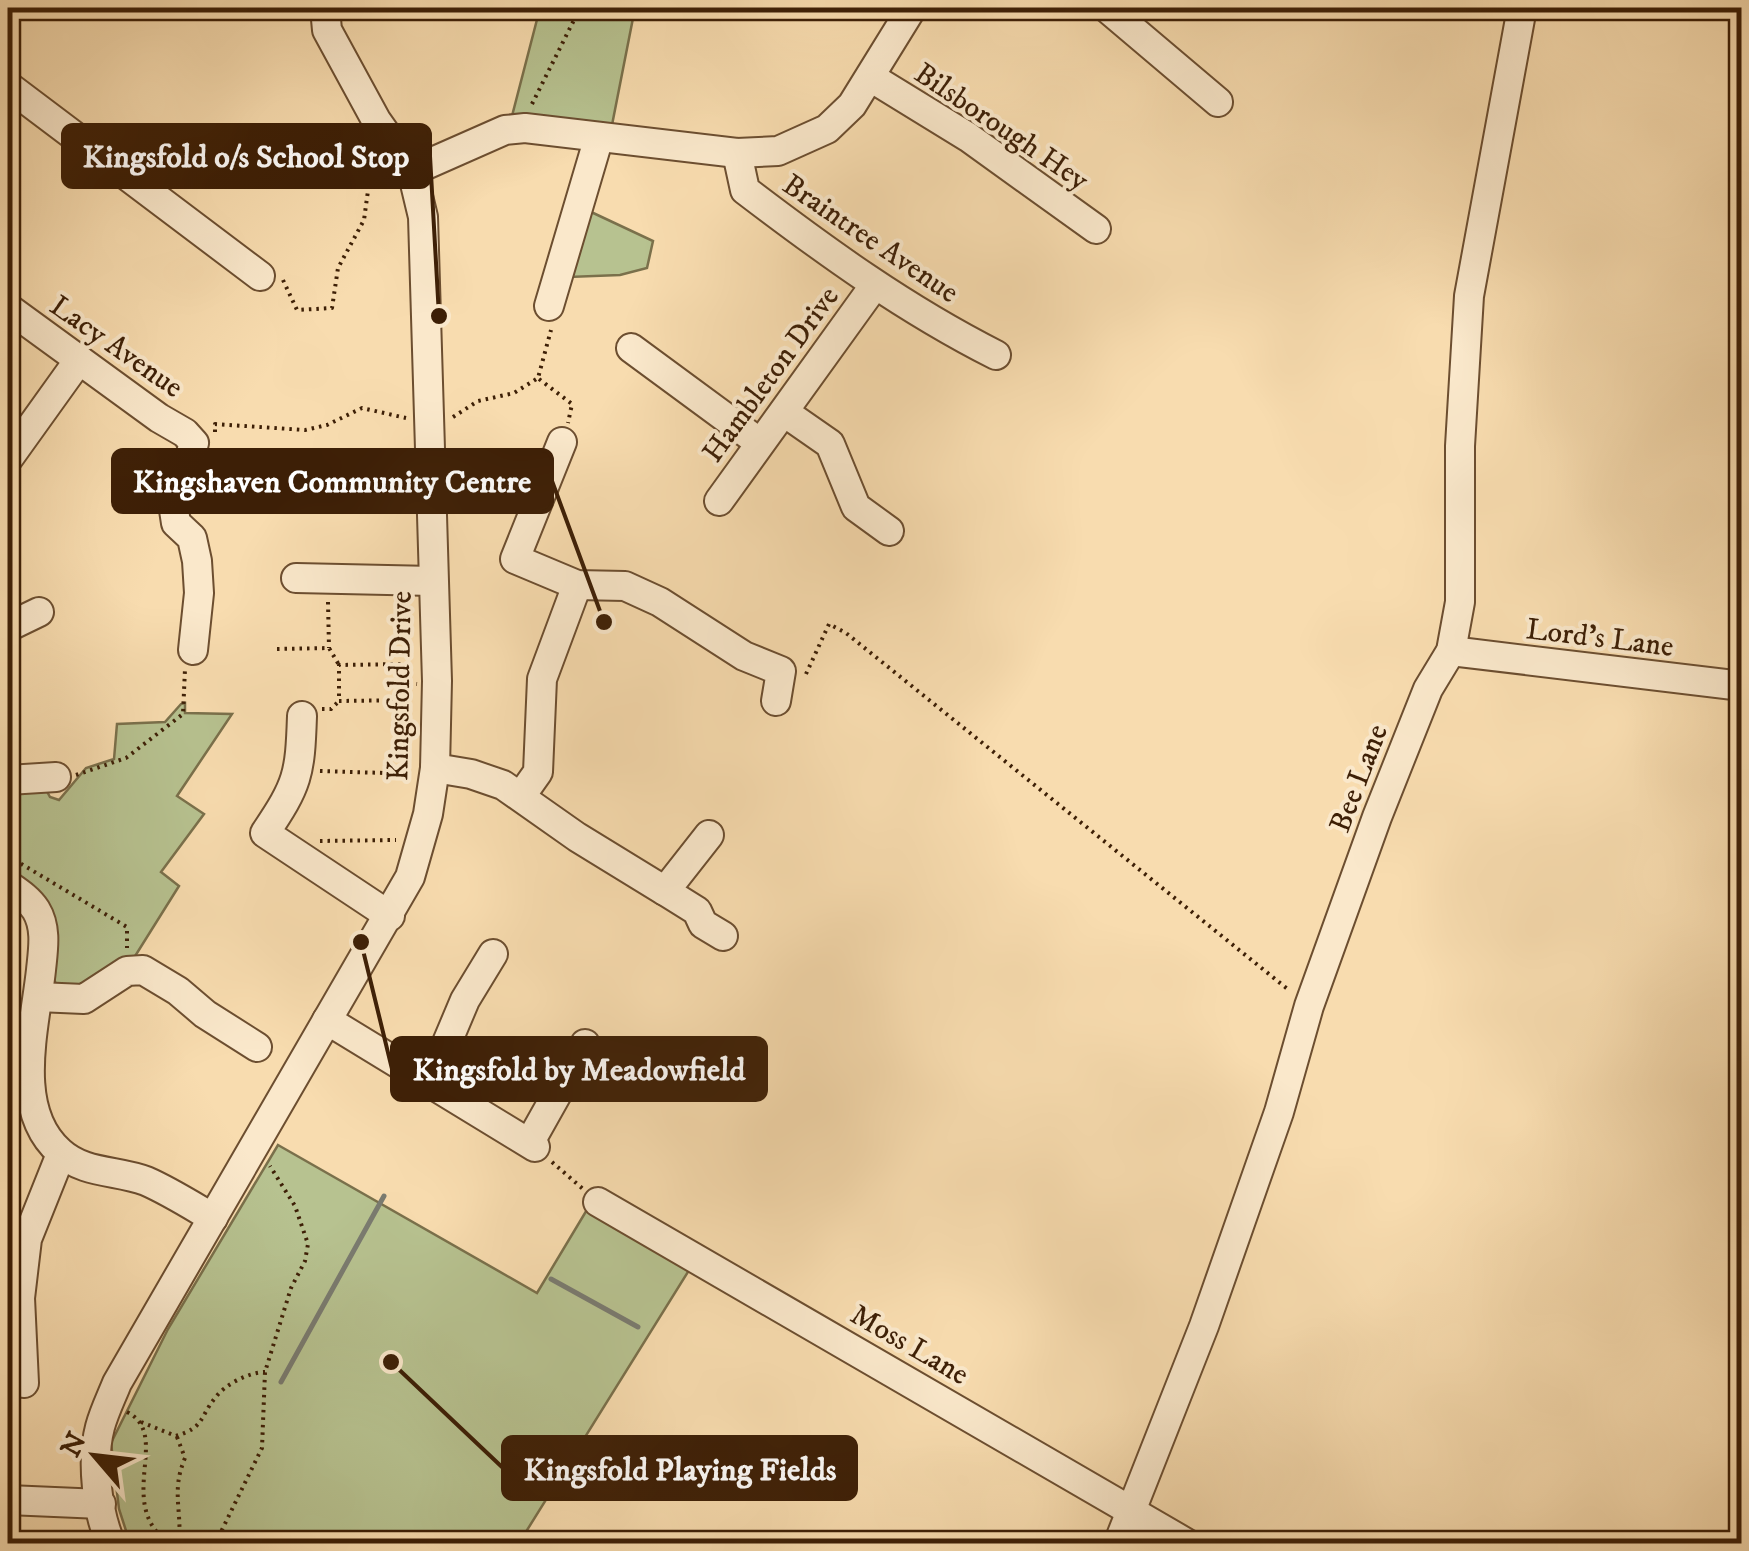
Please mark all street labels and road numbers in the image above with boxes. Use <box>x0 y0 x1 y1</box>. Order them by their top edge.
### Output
street label: Bilsborough Hey <box>907 55 1096 200</box>
street label: Braintree Avenue <box>775 167 965 312</box>
street label: Hambleton Drive <box>695 280 848 470</box>
street label: Lacy Avenue <box>42 288 190 407</box>
street label: Kingsfold Drive <box>380 591 421 781</box>
street label: Lord's Lane <box>1524 611 1676 666</box>
street label: Bee Lane <box>1322 719 1397 838</box>
street label: Moss Lane <box>844 1297 975 1394</box>

